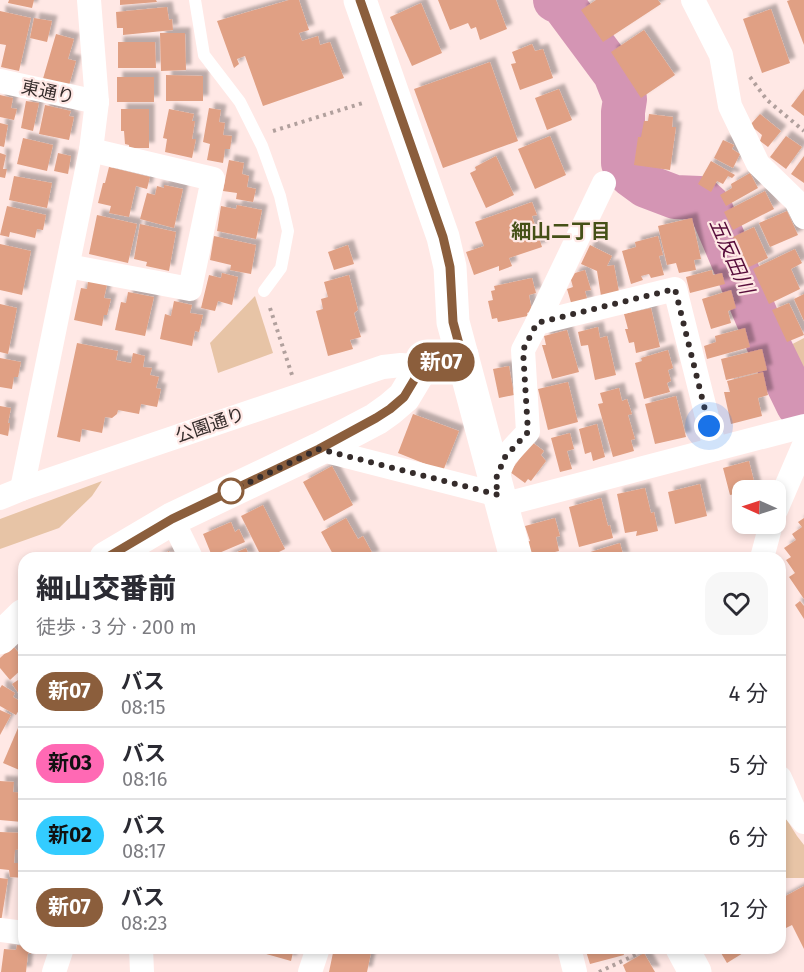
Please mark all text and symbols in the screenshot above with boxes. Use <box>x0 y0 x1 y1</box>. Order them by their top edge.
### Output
street label: 東通り <box>19 76 77 108</box>
water label: 五反田川 <box>705 215 760 299</box>
district label: 細山二丁目 <box>511 219 611 243</box>
line badge: 新07 <box>406 342 476 382</box>
text: 新07 <box>420 349 462 375</box>
street label: 公園通り <box>172 403 248 447</box>
your location <box>694 411 724 441</box>
unlabelled marker <box>218 478 244 504</box>
north arrow <box>732 480 786 534</box>
map controls <box>732 480 786 534</box>
text: 細山交番前 <box>36 572 176 605</box>
button: heart <box>705 572 768 635</box>
text: 徒歩 · 3 分 · 200 m <box>36 615 197 639</box>
text: バス <box>121 668 165 695</box>
text: 新07 <box>48 678 91 704</box>
text: 4 分 <box>728 680 768 707</box>
text: 08:15 <box>121 695 166 719</box>
text: バス <box>122 740 166 767</box>
text: 新03 <box>48 750 92 776</box>
text: 5 分 <box>729 752 768 779</box>
text: 08:16 <box>122 767 168 791</box>
text: バス <box>122 812 166 839</box>
text: 新02 <box>48 822 92 848</box>
text: 6 分 <box>728 824 768 851</box>
text: 08:17 <box>122 839 166 863</box>
text: バス <box>121 884 165 911</box>
text: 新07 <box>48 894 91 920</box>
text: 12 分 <box>720 896 768 923</box>
text: 08:23 <box>121 911 167 935</box>

